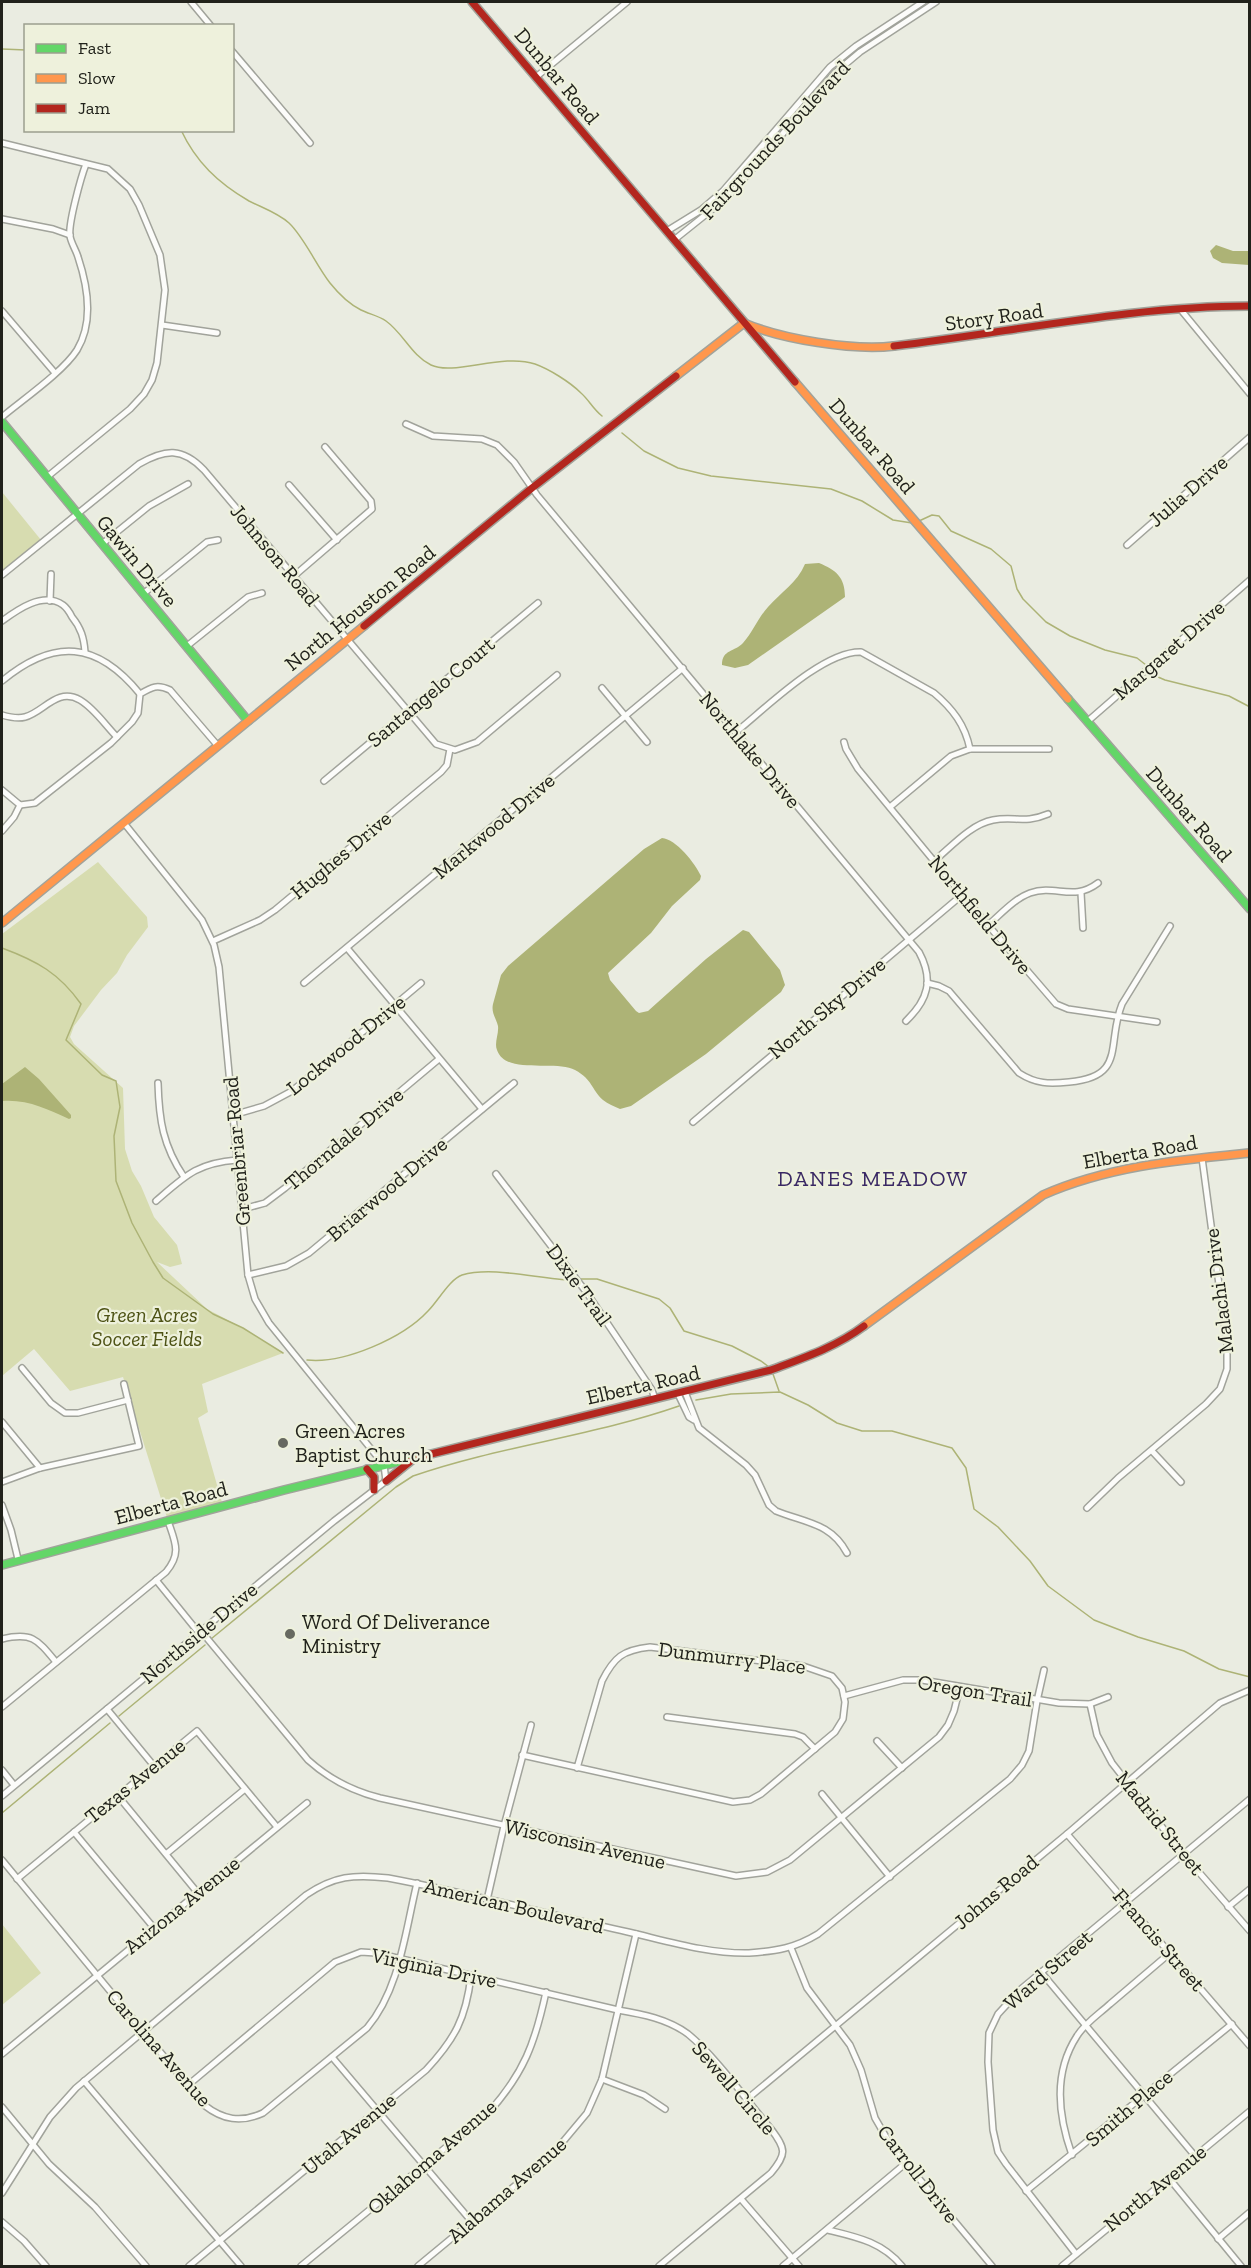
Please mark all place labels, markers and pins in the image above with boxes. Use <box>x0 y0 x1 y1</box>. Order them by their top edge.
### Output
place label: Green Acres Baptist Church <box>295 1418 432 1467</box>
marker: Green Acres Baptist Church <box>276 1436 290 1450</box>
place label: Word Of Deliverance Ministry <box>302 1609 490 1658</box>
marker: Word Of Deliverance Ministry <box>283 1627 297 1641</box>

